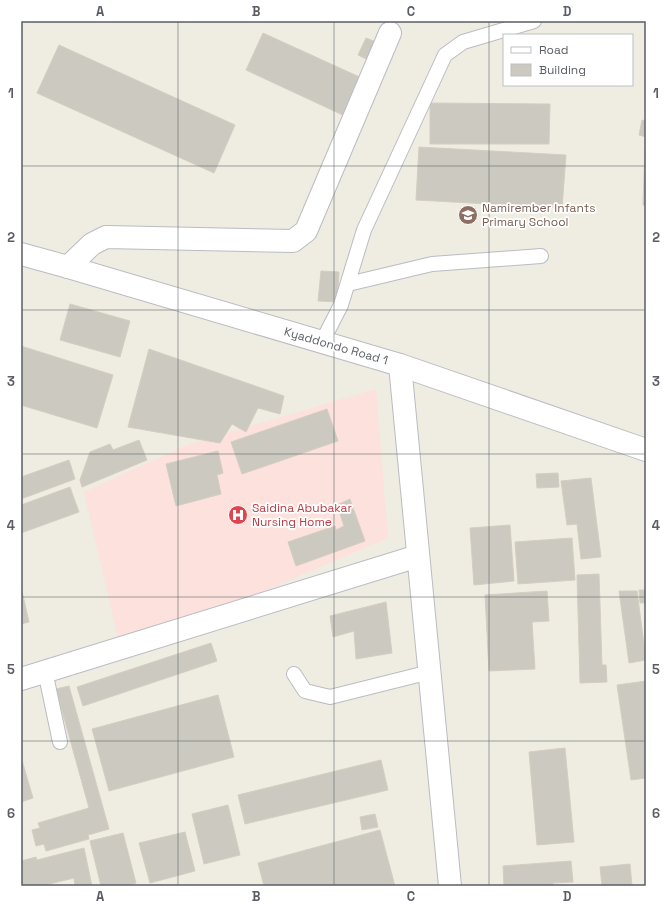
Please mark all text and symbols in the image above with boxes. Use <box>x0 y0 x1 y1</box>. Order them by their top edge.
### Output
text: A <box>96 3 105 20</box>
text: B <box>252 3 261 20</box>
text: C <box>407 3 415 20</box>
text: D <box>563 3 572 20</box>
legend <box>503 34 633 86</box>
text: Road <box>539 42 568 58</box>
text: Building <box>539 62 586 78</box>
text: 1 <box>8 85 14 102</box>
text: 1 <box>653 85 659 102</box>
place label: Namirember Infants Primary School <box>482 200 596 230</box>
school or university icon: Namirember Infants Primary School <box>457 204 479 226</box>
text: 2 <box>7 229 15 246</box>
text: 2 <box>652 229 660 246</box>
street label: Kyaddondo Road 1 <box>282 324 390 368</box>
text: 3 <box>7 373 15 390</box>
text: 3 <box>652 373 660 390</box>
place label: Saidina Abubakar Nursing Home <box>252 500 353 530</box>
hospital icon: Saidina Abubakar Nursing Home <box>227 504 249 526</box>
text: 4 <box>7 517 15 534</box>
text: 4 <box>652 517 660 534</box>
text: 5 <box>7 661 15 678</box>
text: 5 <box>652 661 660 678</box>
text: 6 <box>7 805 15 822</box>
text: 6 <box>652 805 660 822</box>
text: A <box>96 888 105 905</box>
text: B <box>252 888 261 905</box>
text: C <box>407 888 415 905</box>
text: D <box>563 888 572 905</box>

